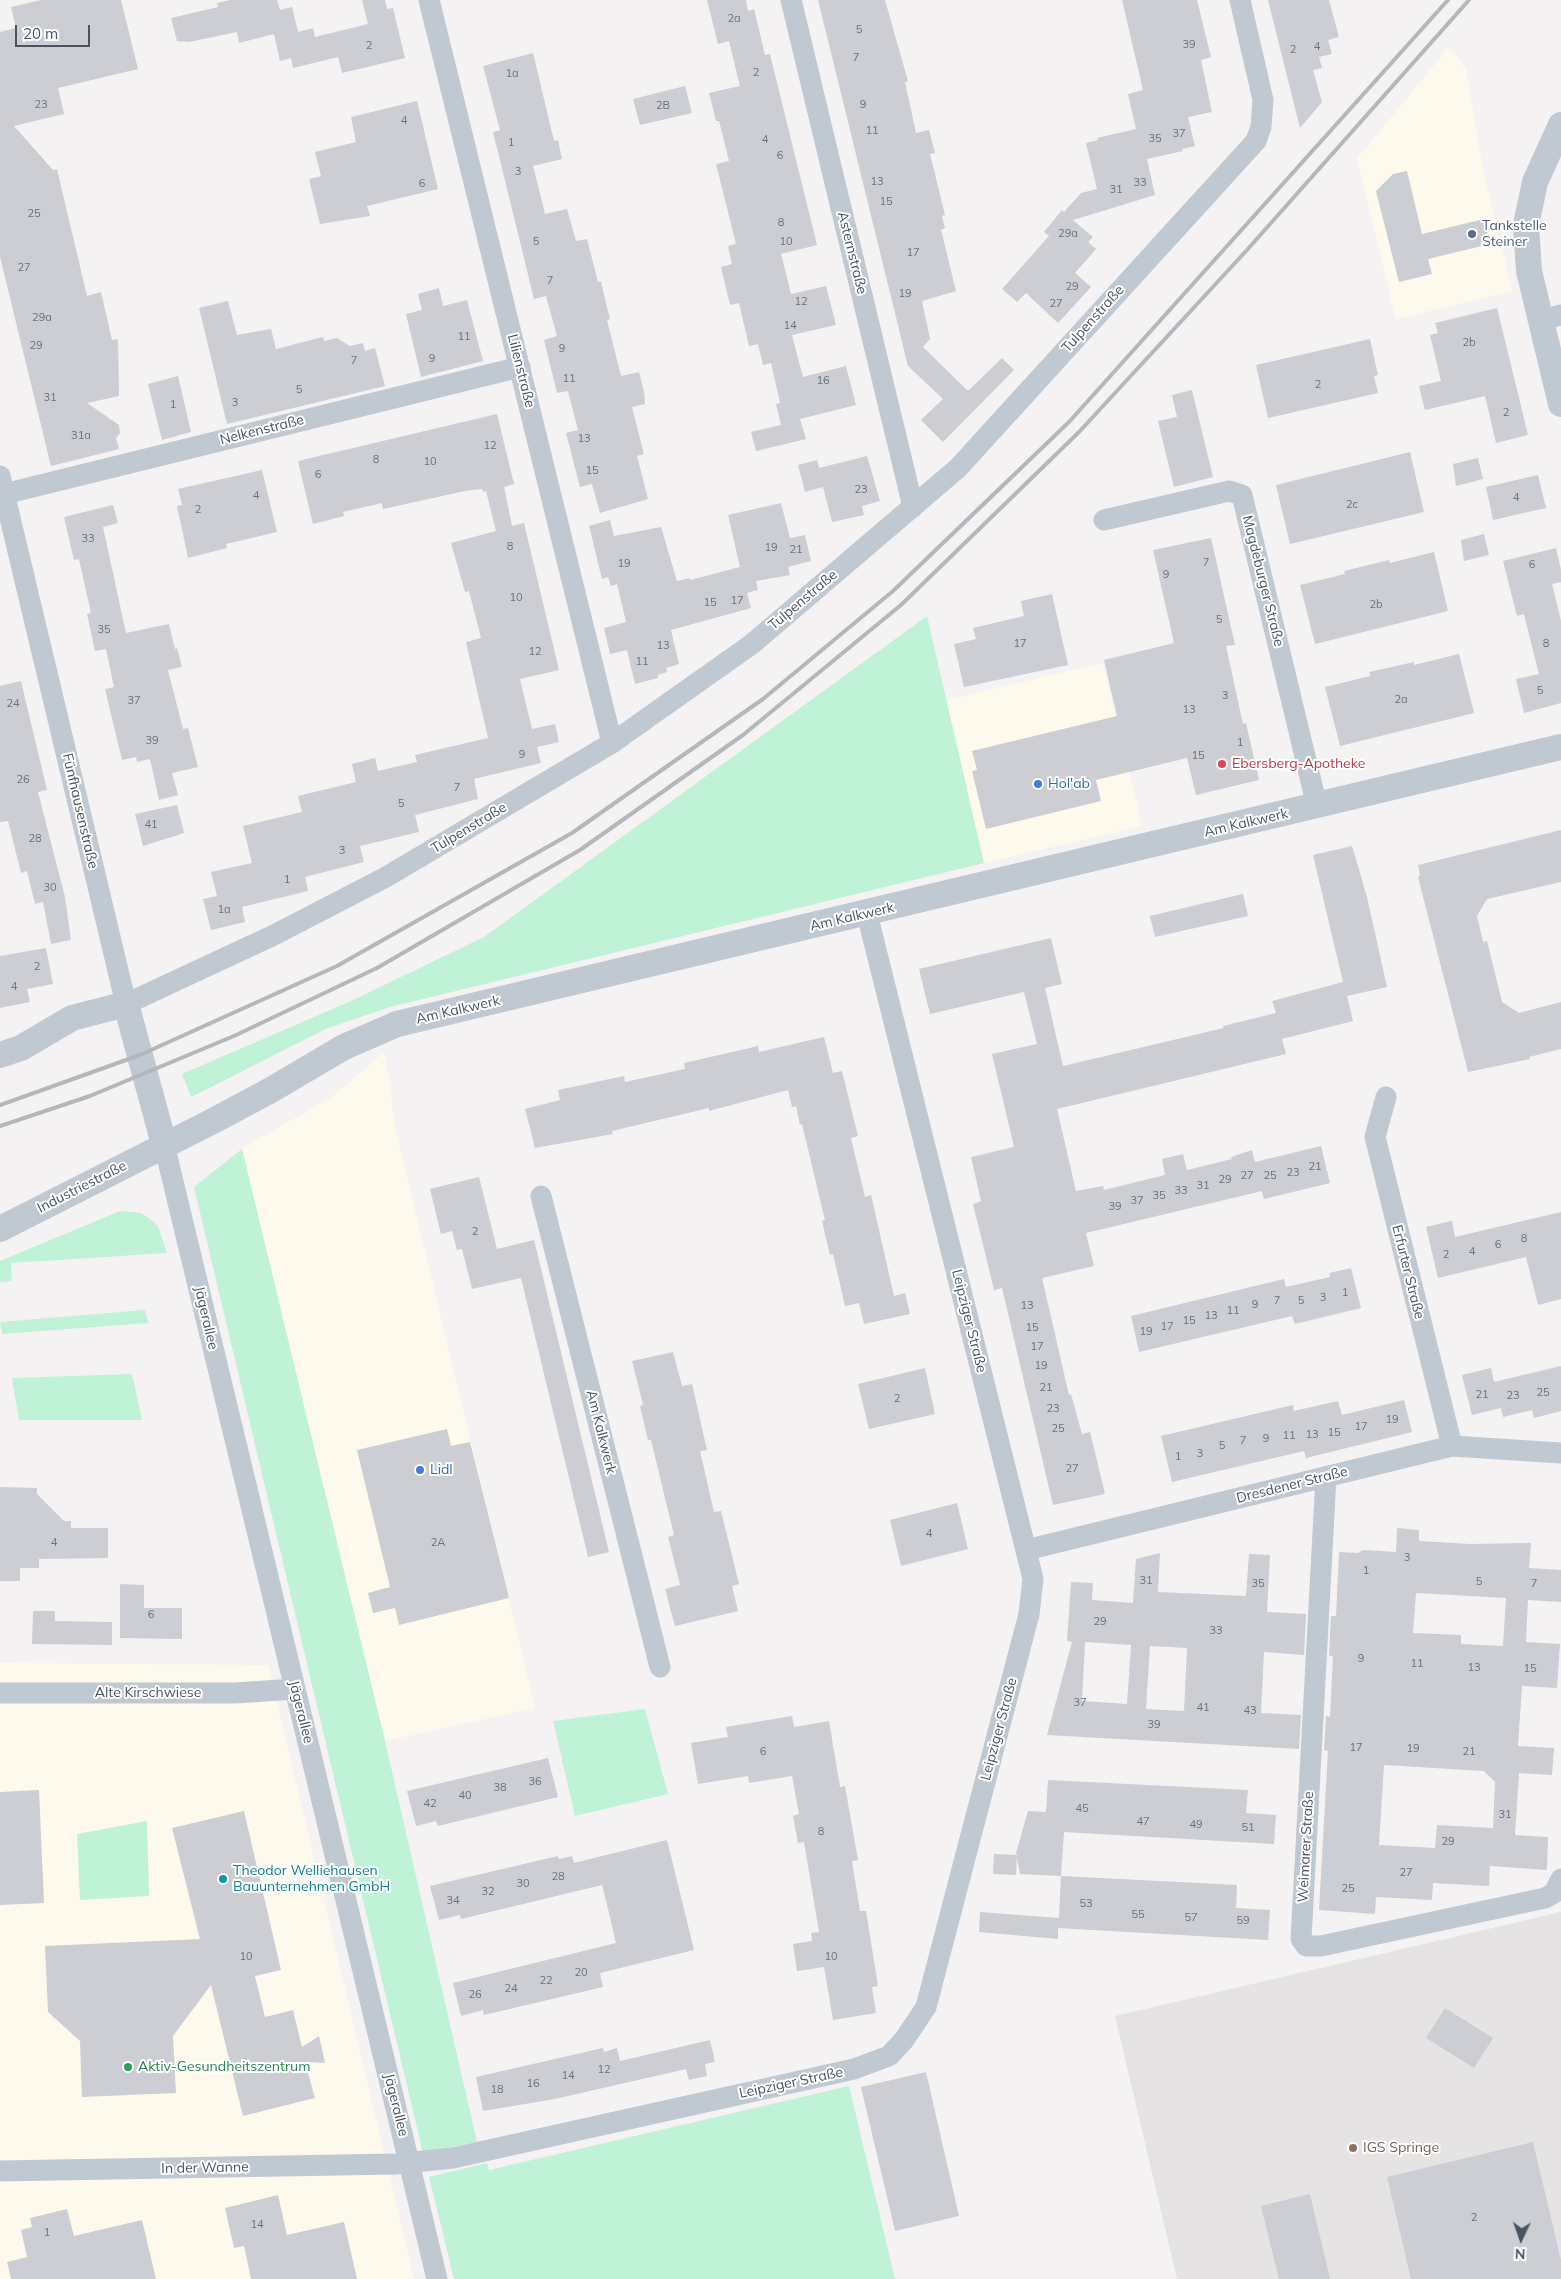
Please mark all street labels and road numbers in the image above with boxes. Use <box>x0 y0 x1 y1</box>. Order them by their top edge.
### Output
street label: Asternstraße <box>834 210 870 296</box>
street label: Tulpenstraße <box>1058 282 1128 356</box>
street label: Lilienstraße <box>504 333 538 409</box>
street label: Nelkenstraße <box>218 411 306 449</box>
street label: Magdeburger Straße <box>1239 514 1287 648</box>
street label: Tulpenstraße <box>765 566 841 634</box>
street label: Fünfhausenstraße <box>59 752 101 870</box>
street label: Tulpenstraße <box>428 799 510 857</box>
street label: Am Kalkwerk <box>1202 805 1290 841</box>
street label: Am Kalkwerk <box>808 899 896 935</box>
street label: Am Kalkwerk <box>414 992 502 1028</box>
street label: Industriestraße <box>35 1157 129 1217</box>
street label: Erfurter Straße <box>1388 1223 1428 1321</box>
street label: Leipziger Straße <box>948 1268 990 1374</box>
street label: Jägerallee <box>191 1285 221 1351</box>
street label: Am Kalkwerk <box>582 1388 620 1476</box>
street label: Dresdener Straße <box>1235 1463 1349 1507</box>
street label: Leipziger Straße <box>977 1676 1021 1782</box>
street label: Jägerallee <box>285 1679 317 1745</box>
street label: Alte Kirschwiese <box>95 1685 201 1701</box>
street label: Weimarer Straße <box>1295 1791 1317 1903</box>
street label: Leipziger Straße <box>738 2064 844 2102</box>
street label: Jägerallee <box>380 2072 412 2138</box>
street label: In der Wanne <box>161 2159 249 2177</box>

